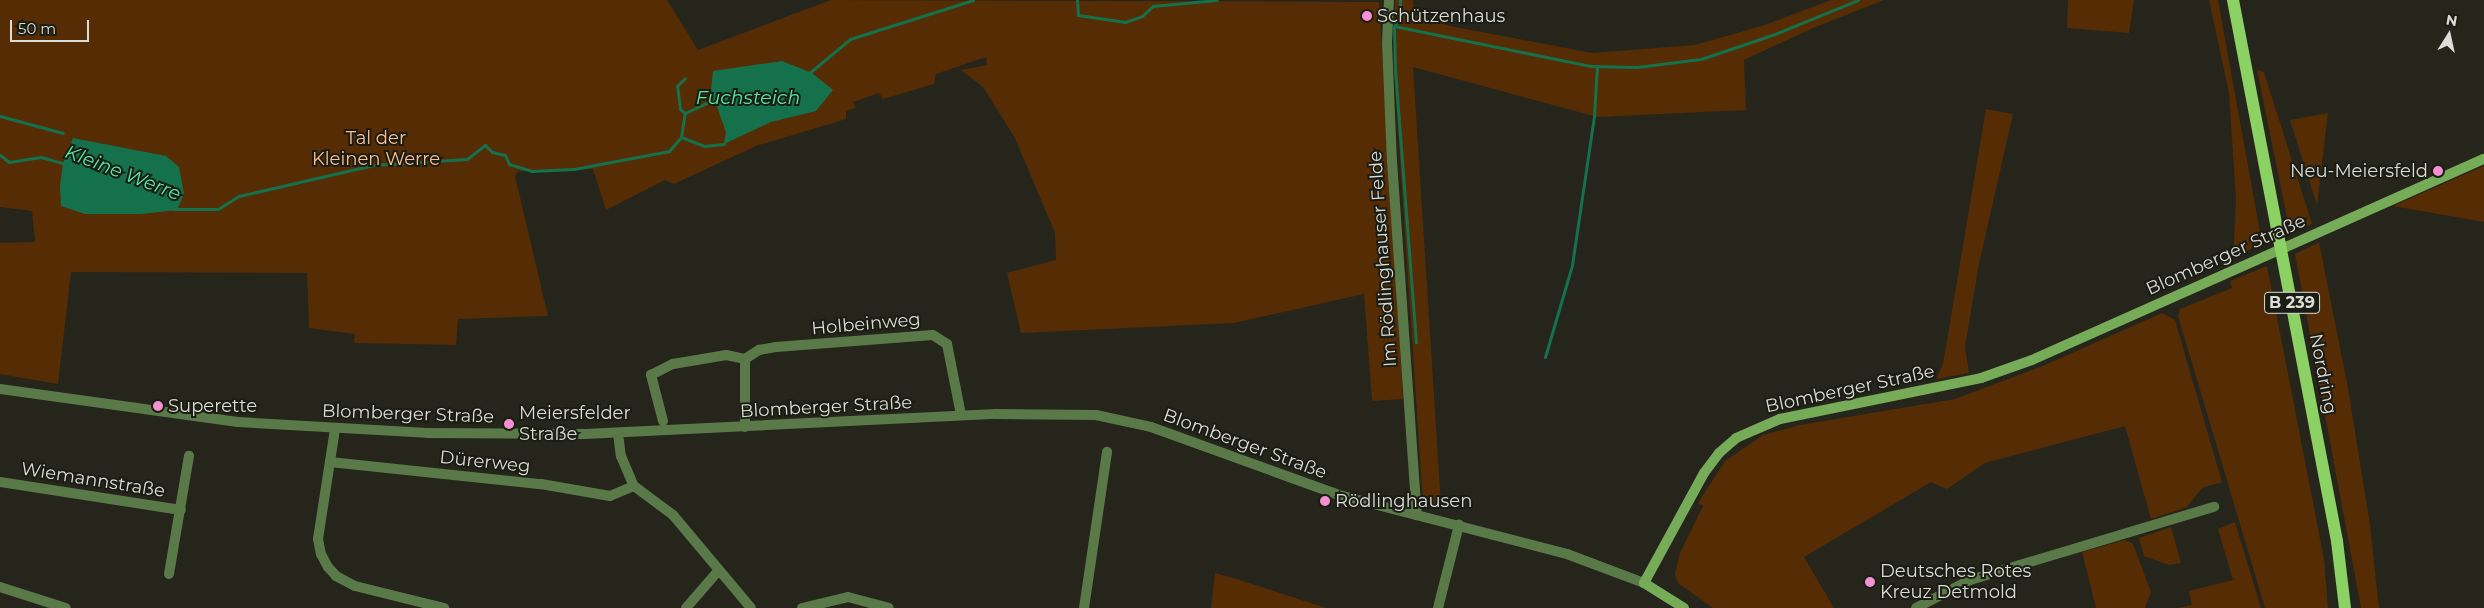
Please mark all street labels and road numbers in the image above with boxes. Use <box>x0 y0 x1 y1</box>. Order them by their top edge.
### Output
street label: Im Rödlinghauser Felde <box>1365 150 1401 368</box>
street label: Blomberger Straße <box>2143 210 2309 300</box>
road number: B 239 <box>2263 290 2321 316</box>
street label: Holbeinweg <box>811 308 921 340</box>
street label: Nordring <box>2305 332 2341 416</box>
street label: Blomberger Straße <box>1763 361 1937 417</box>
street label: Blomberger Straße <box>739 392 913 422</box>
street label: Blomberger Straße <box>321 400 495 428</box>
street label: Blomberger Straße <box>1160 404 1330 484</box>
street label: Dürerweg <box>439 446 531 478</box>
street label: Wiemannstraße <box>19 458 167 502</box>

